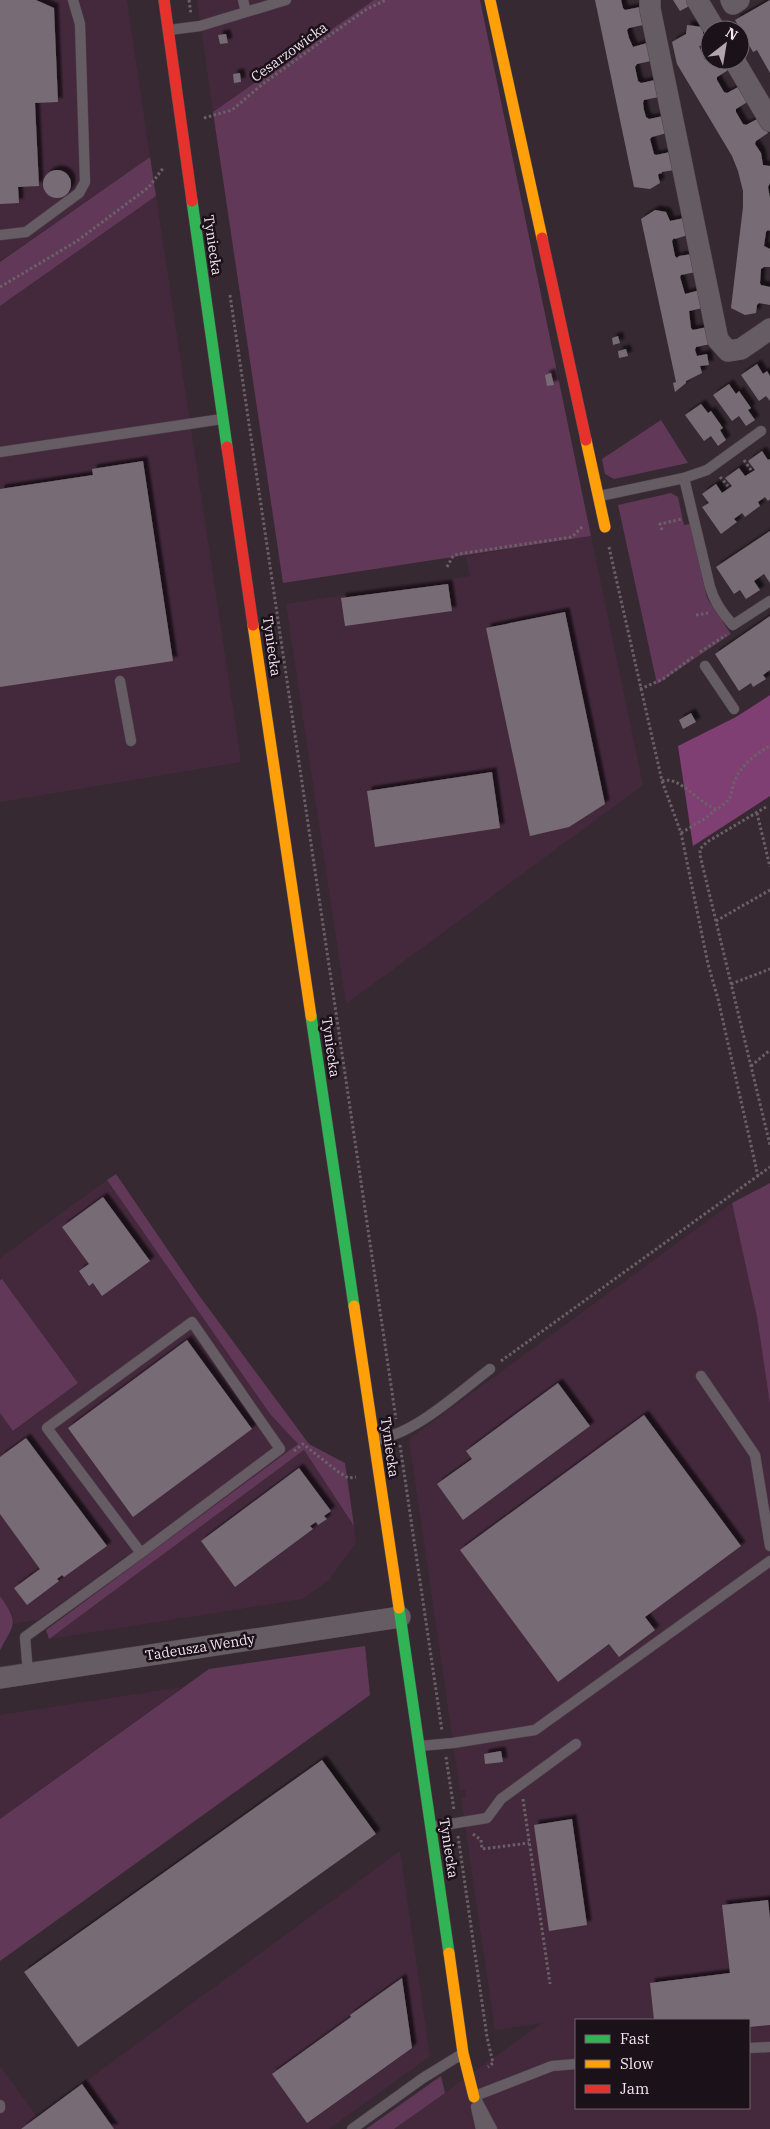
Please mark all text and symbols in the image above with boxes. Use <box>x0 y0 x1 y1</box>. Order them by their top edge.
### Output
street label: Cesarzowicka <box>247 18 331 86</box>
north arrow <box>700 20 750 70</box>
text: N <box>722 23 741 44</box>
street label: Tyniecka <box>200 214 226 277</box>
street label: Tyniecka <box>259 615 285 678</box>
street label: Tyniecka <box>318 1016 344 1079</box>
street label: Tyniecka <box>377 1416 403 1479</box>
street label: Tadeusza Wendy <box>144 1629 257 1665</box>
street label: Tyniecka <box>435 1817 463 1880</box>
legend <box>575 2019 750 2109</box>
text: Fast <box>620 2029 650 2048</box>
text: Slow <box>620 2054 654 2073</box>
text: Jam <box>620 2079 649 2098</box>

